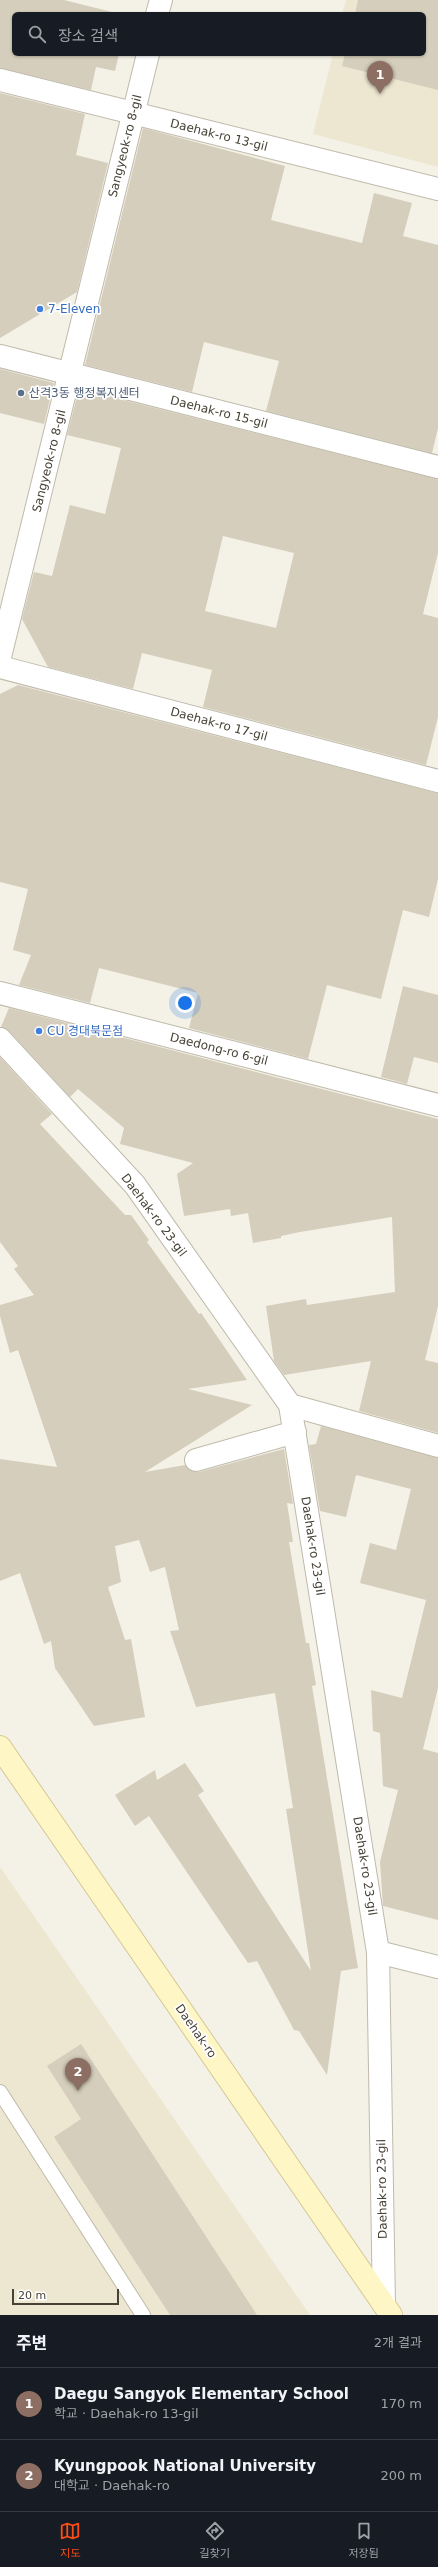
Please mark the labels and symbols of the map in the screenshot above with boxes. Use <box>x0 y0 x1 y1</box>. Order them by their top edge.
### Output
pin: 1 <box>367 61 393 94</box>
street label: Sangyeok-ro 8-gil <box>105 93 145 199</box>
street label: Daehak-ro 13-gil <box>169 116 269 154</box>
place label: 7-Eleven <box>48 302 100 316</box>
marker: 7-Eleven <box>35 304 45 314</box>
place label: 산격3동 행정복지센터 <box>29 386 140 400</box>
marker: 산격3동 행정복지센터 <box>16 388 26 398</box>
street label: Daehak-ro 15-gil <box>169 393 269 431</box>
street label: Sangyeok-ro 8-gil <box>29 408 69 514</box>
street label: Daehak-ro 17-gil <box>169 704 269 744</box>
your location <box>175 993 195 1013</box>
place label: CU 경대북문점 <box>47 1024 123 1038</box>
marker: CU 경대북문점 <box>34 1026 44 1036</box>
street label: Daedong-ro 6-gil <box>169 1030 269 1068</box>
street label: Daehak-ro 23-gil <box>118 1171 190 1259</box>
street label: Daehak-ro 23-gil <box>298 1496 328 1596</box>
street label: Daehak-ro 23-gil <box>350 1816 380 1916</box>
street label: Daehak-ro <box>172 2001 220 2061</box>
pin: 2 <box>65 2058 91 2091</box>
street label: Daehak-ro 23-gil <box>374 2139 390 2239</box>
scale bar <box>12 2287 119 2306</box>

